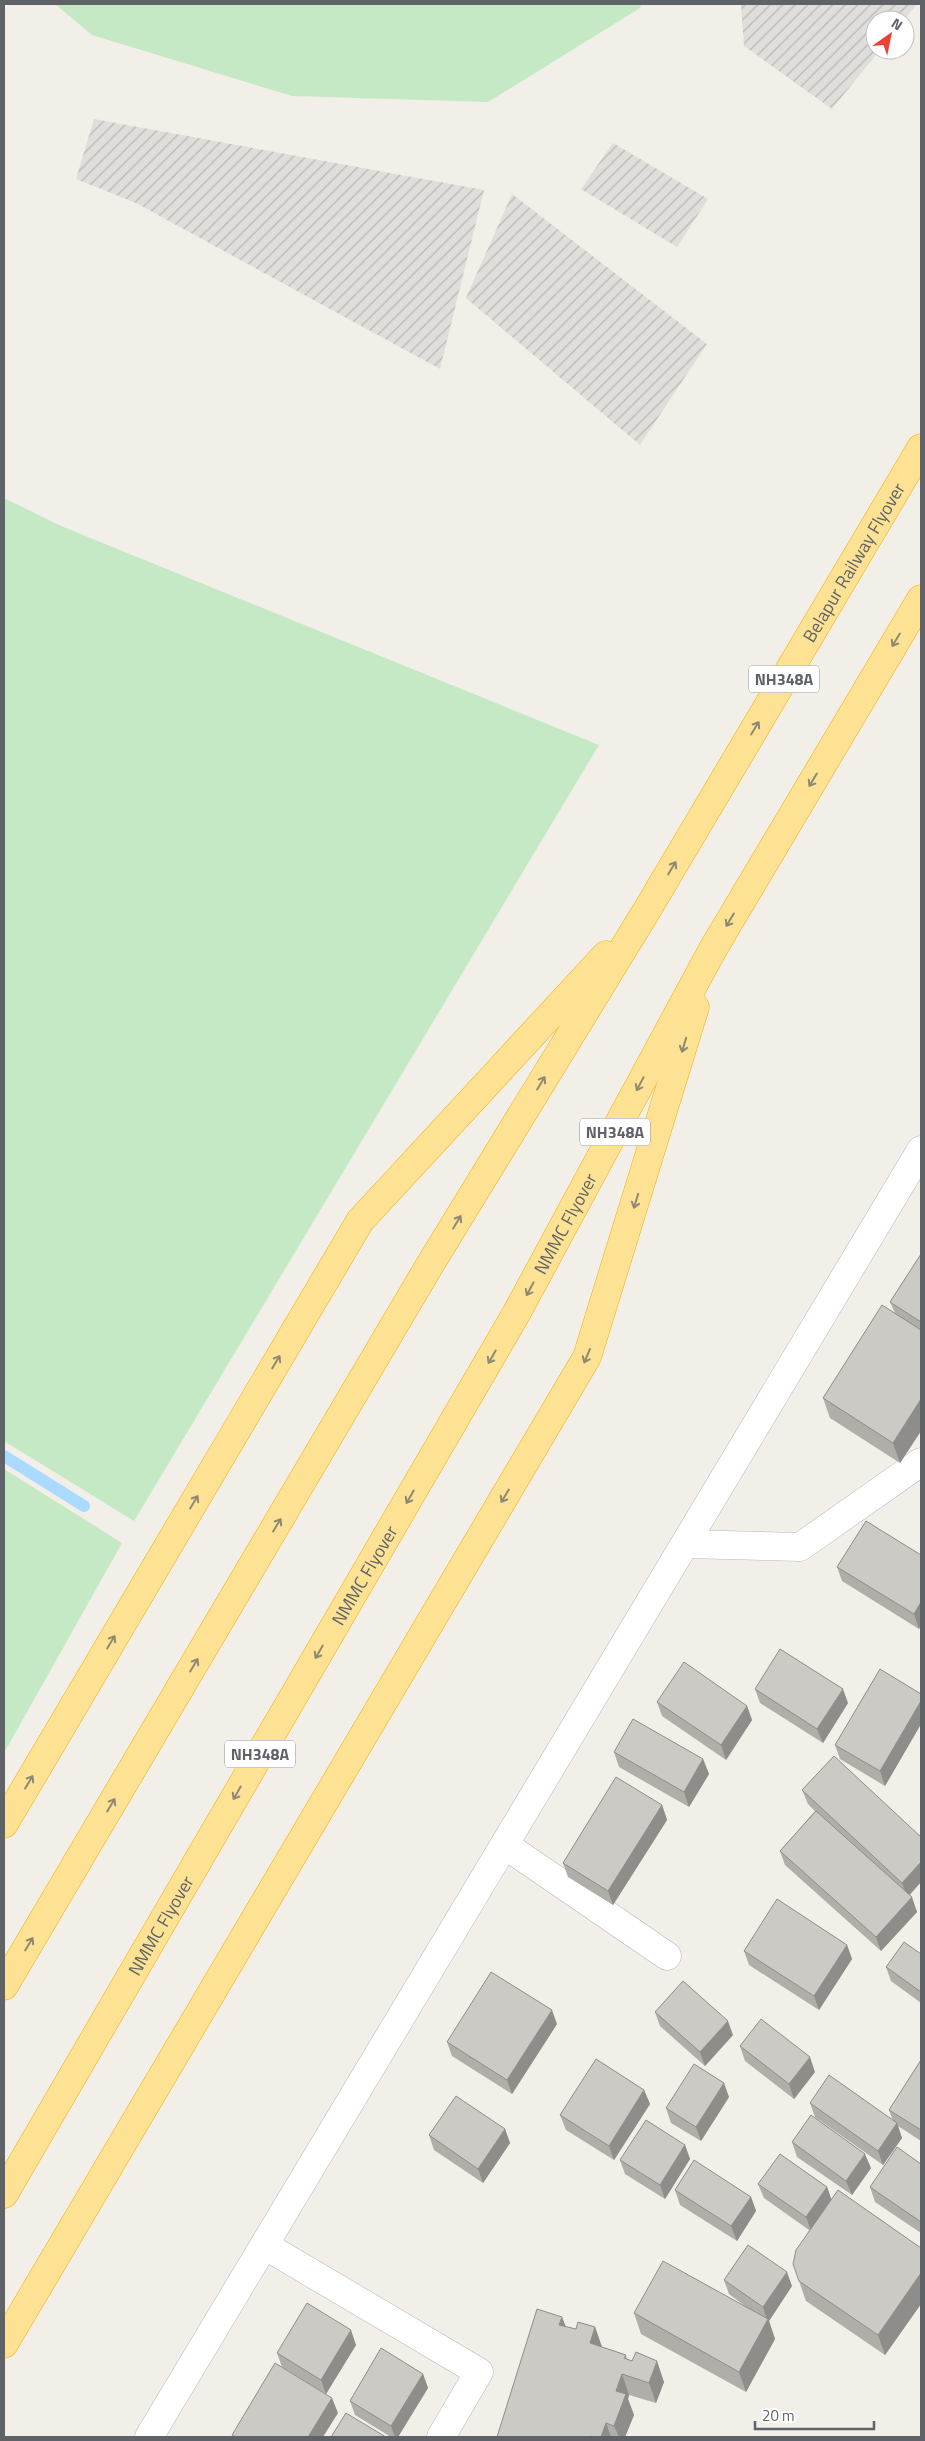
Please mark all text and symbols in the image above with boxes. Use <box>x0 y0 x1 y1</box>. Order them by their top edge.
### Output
north arrow <box>865 10 915 60</box>
text: N <box>888 12 907 35</box>
street label: Belapur Railway Flyover <box>795 477 911 647</box>
one-way arrow <box>891 633 901 647</box>
road number: NH348A <box>749 666 819 692</box>
one-way arrow <box>751 722 761 736</box>
one-way arrow <box>808 773 818 787</box>
one-way arrow <box>668 861 678 875</box>
one-way arrow <box>725 912 735 926</box>
one-way arrow <box>678 1037 688 1053</box>
one-way arrow <box>536 1076 547 1090</box>
one-way arrow <box>635 1076 645 1091</box>
road number: NH348A <box>580 1118 650 1146</box>
street label: NMMC Flyover <box>526 1168 603 1279</box>
one-way arrow <box>630 1192 640 1208</box>
one-way arrow <box>452 1215 462 1229</box>
one-way arrow <box>525 1281 535 1296</box>
one-way arrow <box>581 1348 591 1363</box>
one-way arrow <box>486 1349 496 1363</box>
one-way arrow <box>272 1356 282 1370</box>
one-way arrow <box>500 1488 510 1502</box>
one-way arrow <box>404 1489 414 1504</box>
one-way arrow <box>189 1496 199 1510</box>
one-way arrow <box>272 1518 282 1532</box>
street label: NMMC Flyover <box>324 1520 404 1630</box>
one-way arrow <box>107 1636 117 1650</box>
one-way arrow <box>314 1645 324 1659</box>
one-way arrow <box>189 1658 199 1672</box>
road number: NH348A <box>225 1740 295 1768</box>
one-way arrow <box>24 1776 34 1790</box>
one-way arrow <box>232 1785 242 1799</box>
one-way arrow <box>107 1798 117 1812</box>
street label: NMMC Flyover <box>121 1870 200 1980</box>
one-way arrow <box>24 1938 34 1952</box>
scale bar <box>755 2398 874 2430</box>
text: 20 m <box>762 2404 795 2427</box>

